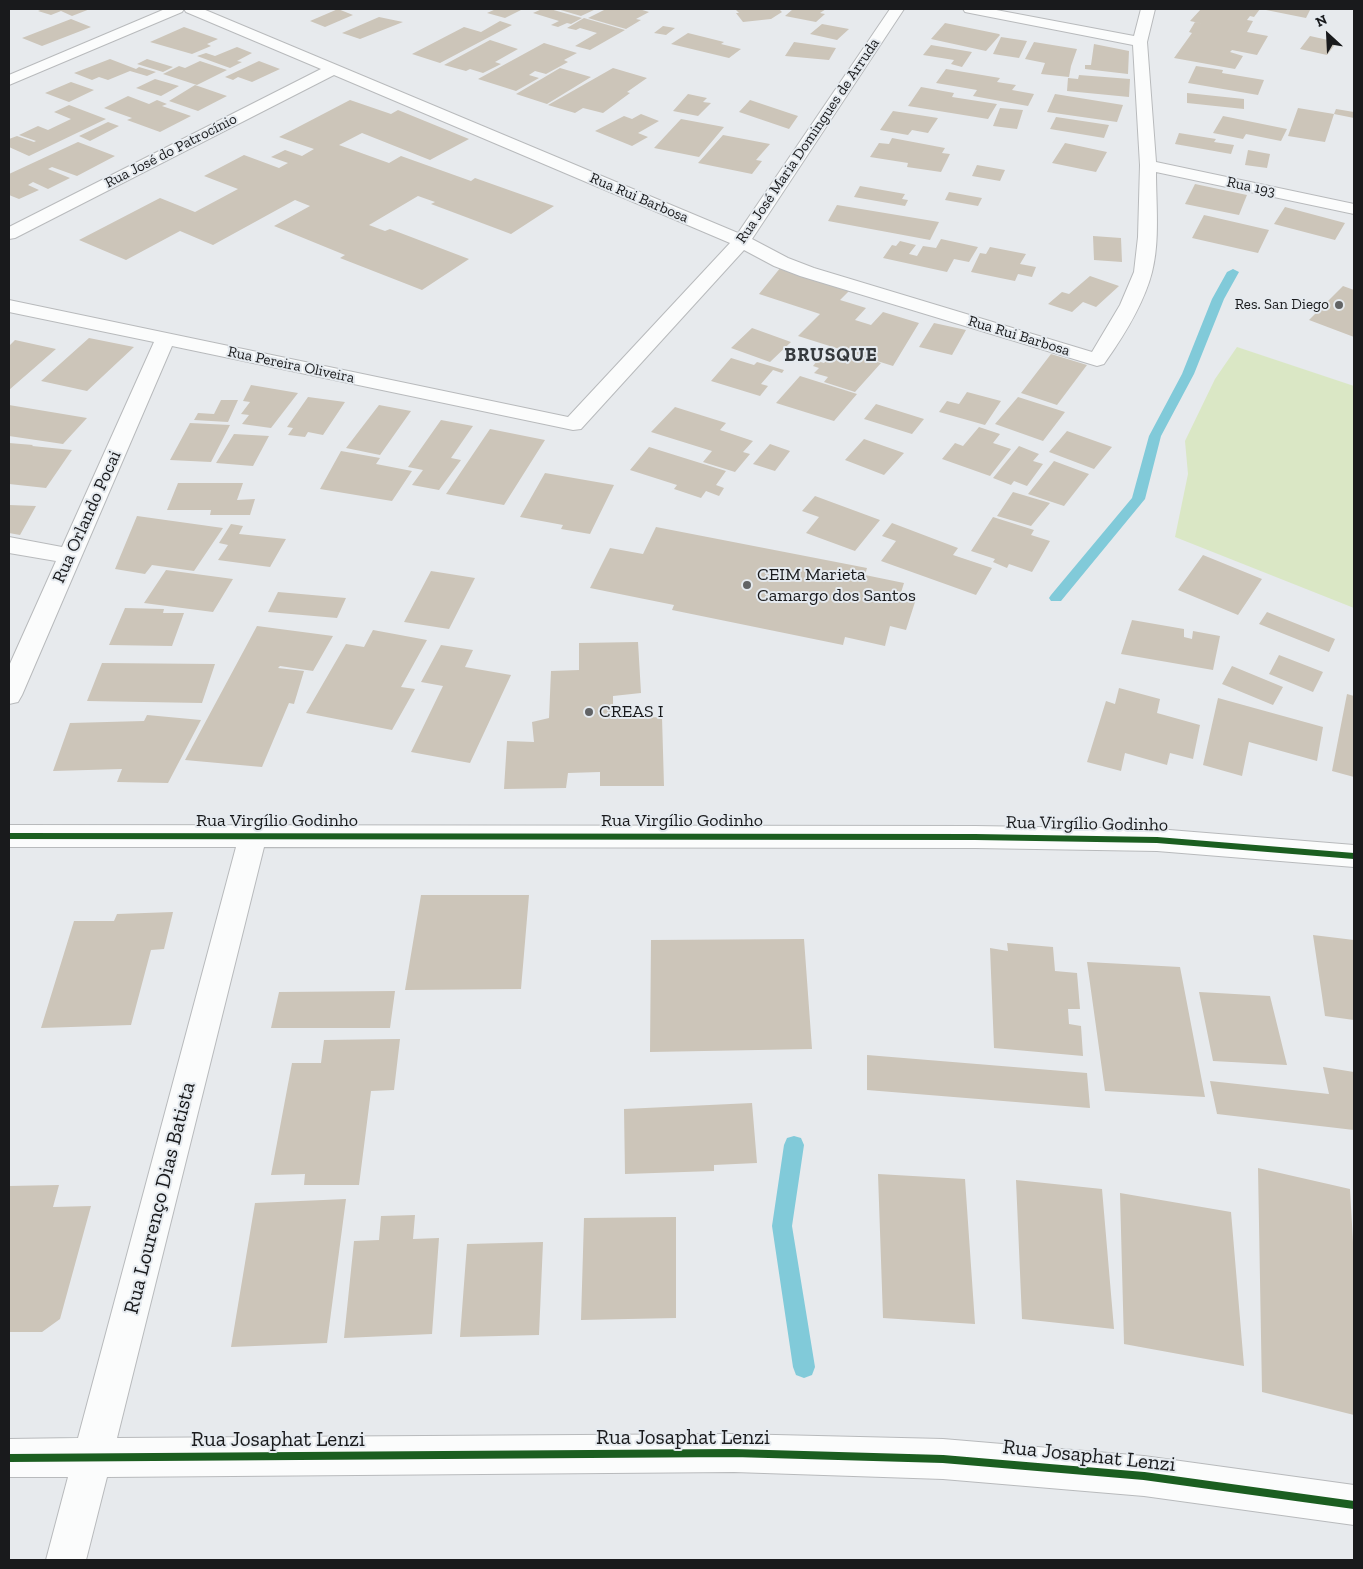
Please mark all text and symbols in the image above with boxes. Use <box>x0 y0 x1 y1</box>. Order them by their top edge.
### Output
north arrow <box>1303 10 1353 60</box>
text: N <box>1313 11 1330 31</box>
street label: Rua José Maria Domingues de Arruda <box>732 35 884 247</box>
street label: Rua José do Patrocínio <box>102 110 240 192</box>
street label: Rua Rui Barbosa <box>587 169 691 227</box>
street label: Rua 193 <box>1225 173 1277 201</box>
place label: Res. San Diego <box>1235 296 1329 314</box>
marker: Res. San Diego <box>1333 299 1345 311</box>
street label: Rua Rui Barbosa <box>966 312 1072 360</box>
street label: Rua Pereira Oliveira <box>226 343 356 387</box>
district label: BRUSQUE <box>783 345 879 367</box>
street label: Rua Orlando Pocai <box>48 447 126 587</box>
place label: CEIM Marieta Camargo dos Santos <box>757 564 916 606</box>
marker: CEIM Marieta Camargo dos Santos <box>741 579 753 591</box>
place label: CREAS I <box>599 701 663 723</box>
marker: CREAS I <box>583 706 595 718</box>
street label: Rua Virgílio Godinho <box>196 810 358 832</box>
street label: Rua Virgílio Godinho <box>601 810 763 832</box>
street label: Rua Virgílio Godinho <box>1006 812 1168 836</box>
street label: Rua Lourenço Dias Batista <box>119 1079 201 1317</box>
street label: Rua Josaphat Lenzi <box>596 1425 770 1451</box>
street label: Rua Josaphat Lenzi <box>191 1427 365 1453</box>
street label: Rua Josaphat Lenzi <box>1001 1434 1177 1478</box>

